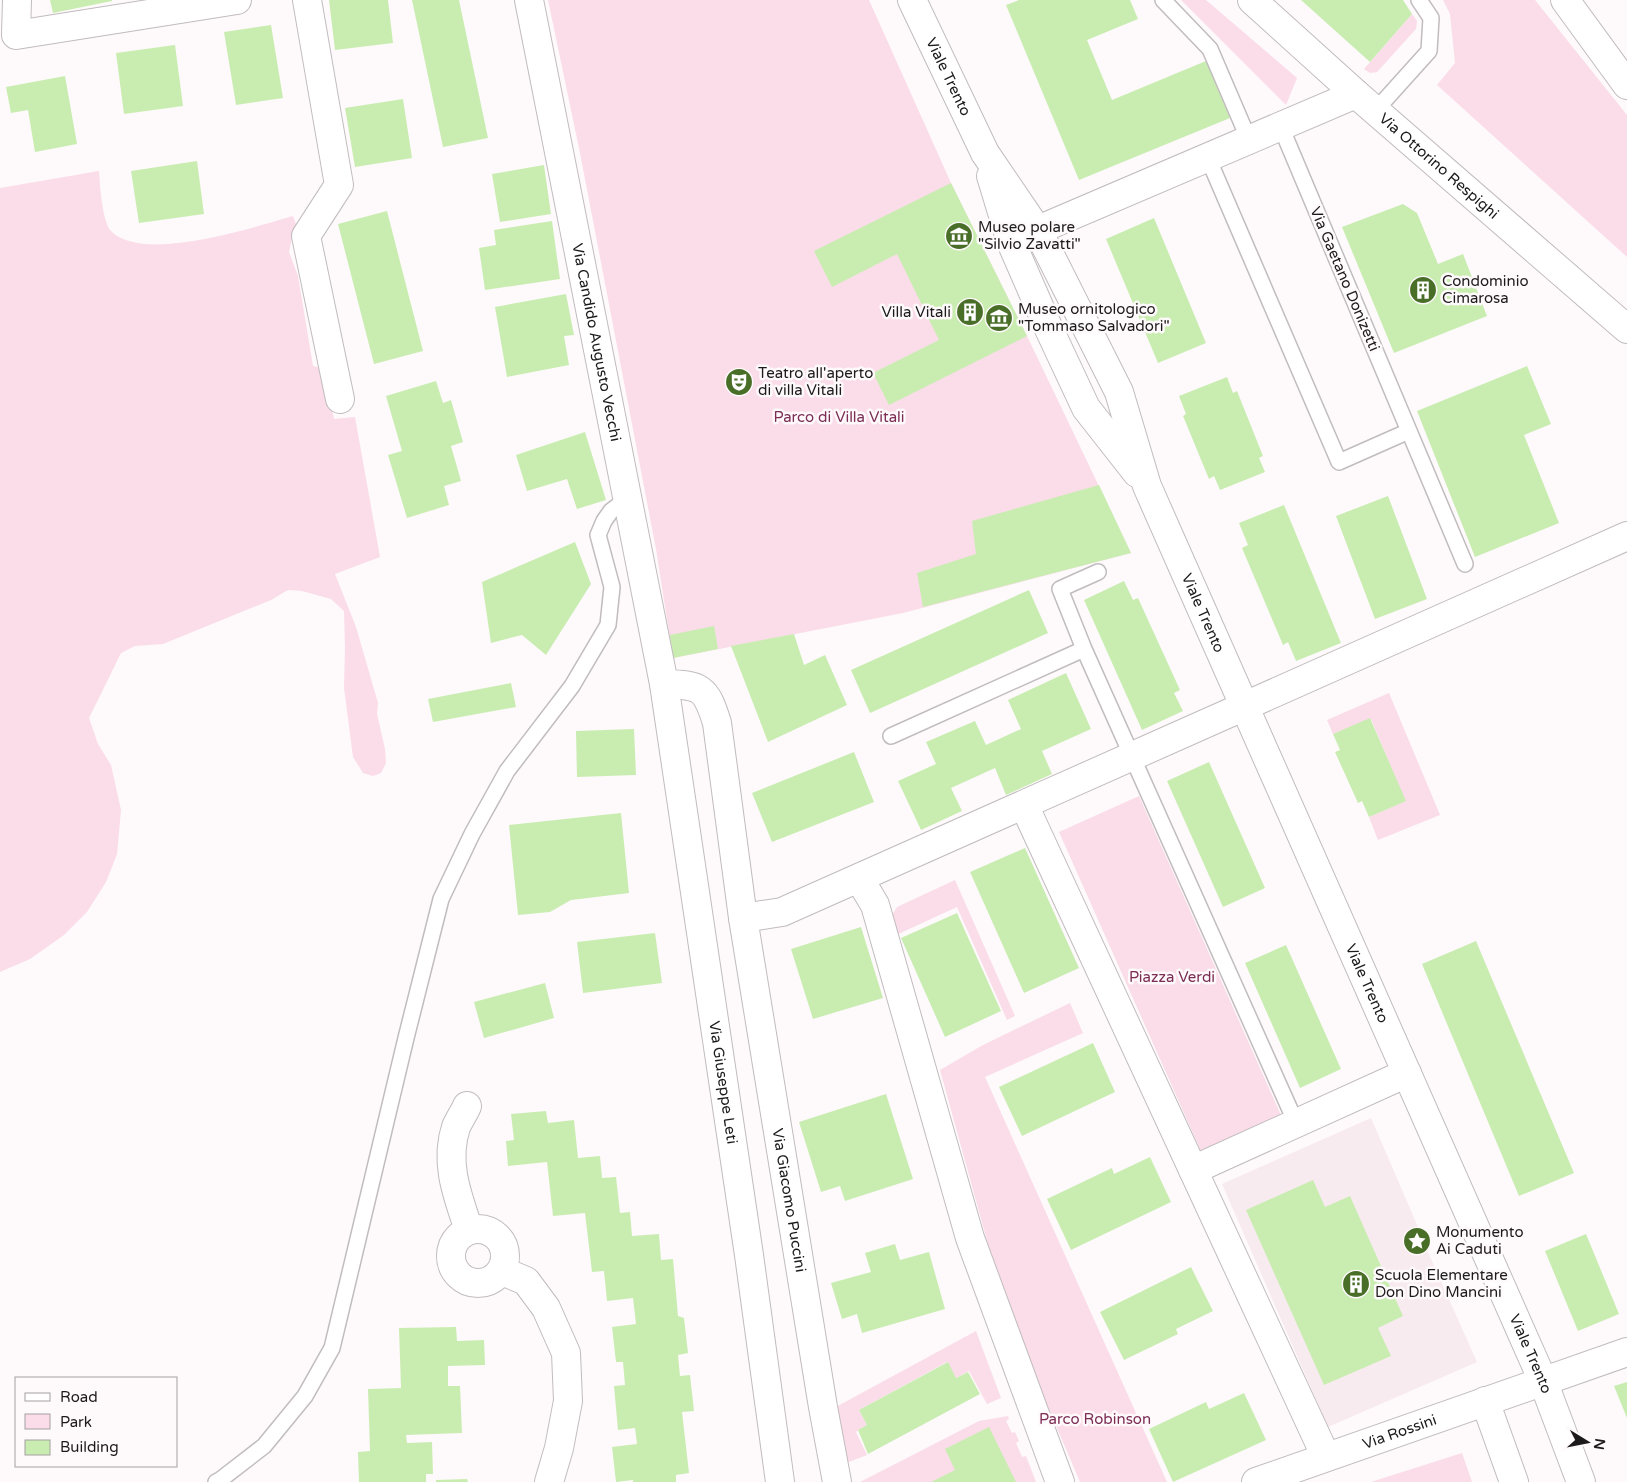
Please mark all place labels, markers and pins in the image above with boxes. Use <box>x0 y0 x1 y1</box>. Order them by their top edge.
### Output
place label: Museo polare "Silvio Zavatti" <box>978 218 1081 253</box>
museum icon: Museo polare "Silvio Zavatti" <box>944 221 974 251</box>
place label: Condominio Cimarosa <box>1442 272 1529 307</box>
building icon: Condominio Cimarosa <box>1408 275 1438 305</box>
building icon: Villa Vitali <box>955 297 985 327</box>
place label: Museo ornitologico "Tommaso Salvadori" <box>1018 300 1170 335</box>
place label: Villa Vitali <box>882 303 951 321</box>
museum icon: Museo ornitologico "Tommaso Salvadori" <box>984 303 1014 333</box>
place label: Teatro all'aperto di villa Vitali <box>758 364 873 399</box>
theatre icon: Teatro all'aperto di villa Vitali <box>724 367 754 397</box>
place label: Monumento Ai Caduti <box>1436 1223 1524 1258</box>
place icon: Monumento Ai Caduti <box>1402 1226 1432 1256</box>
place label: Scuola Elementare Don Dino Mancini <box>1375 1266 1508 1301</box>
building icon: Scuola Elementare Don Dino Mancini <box>1341 1269 1371 1299</box>

